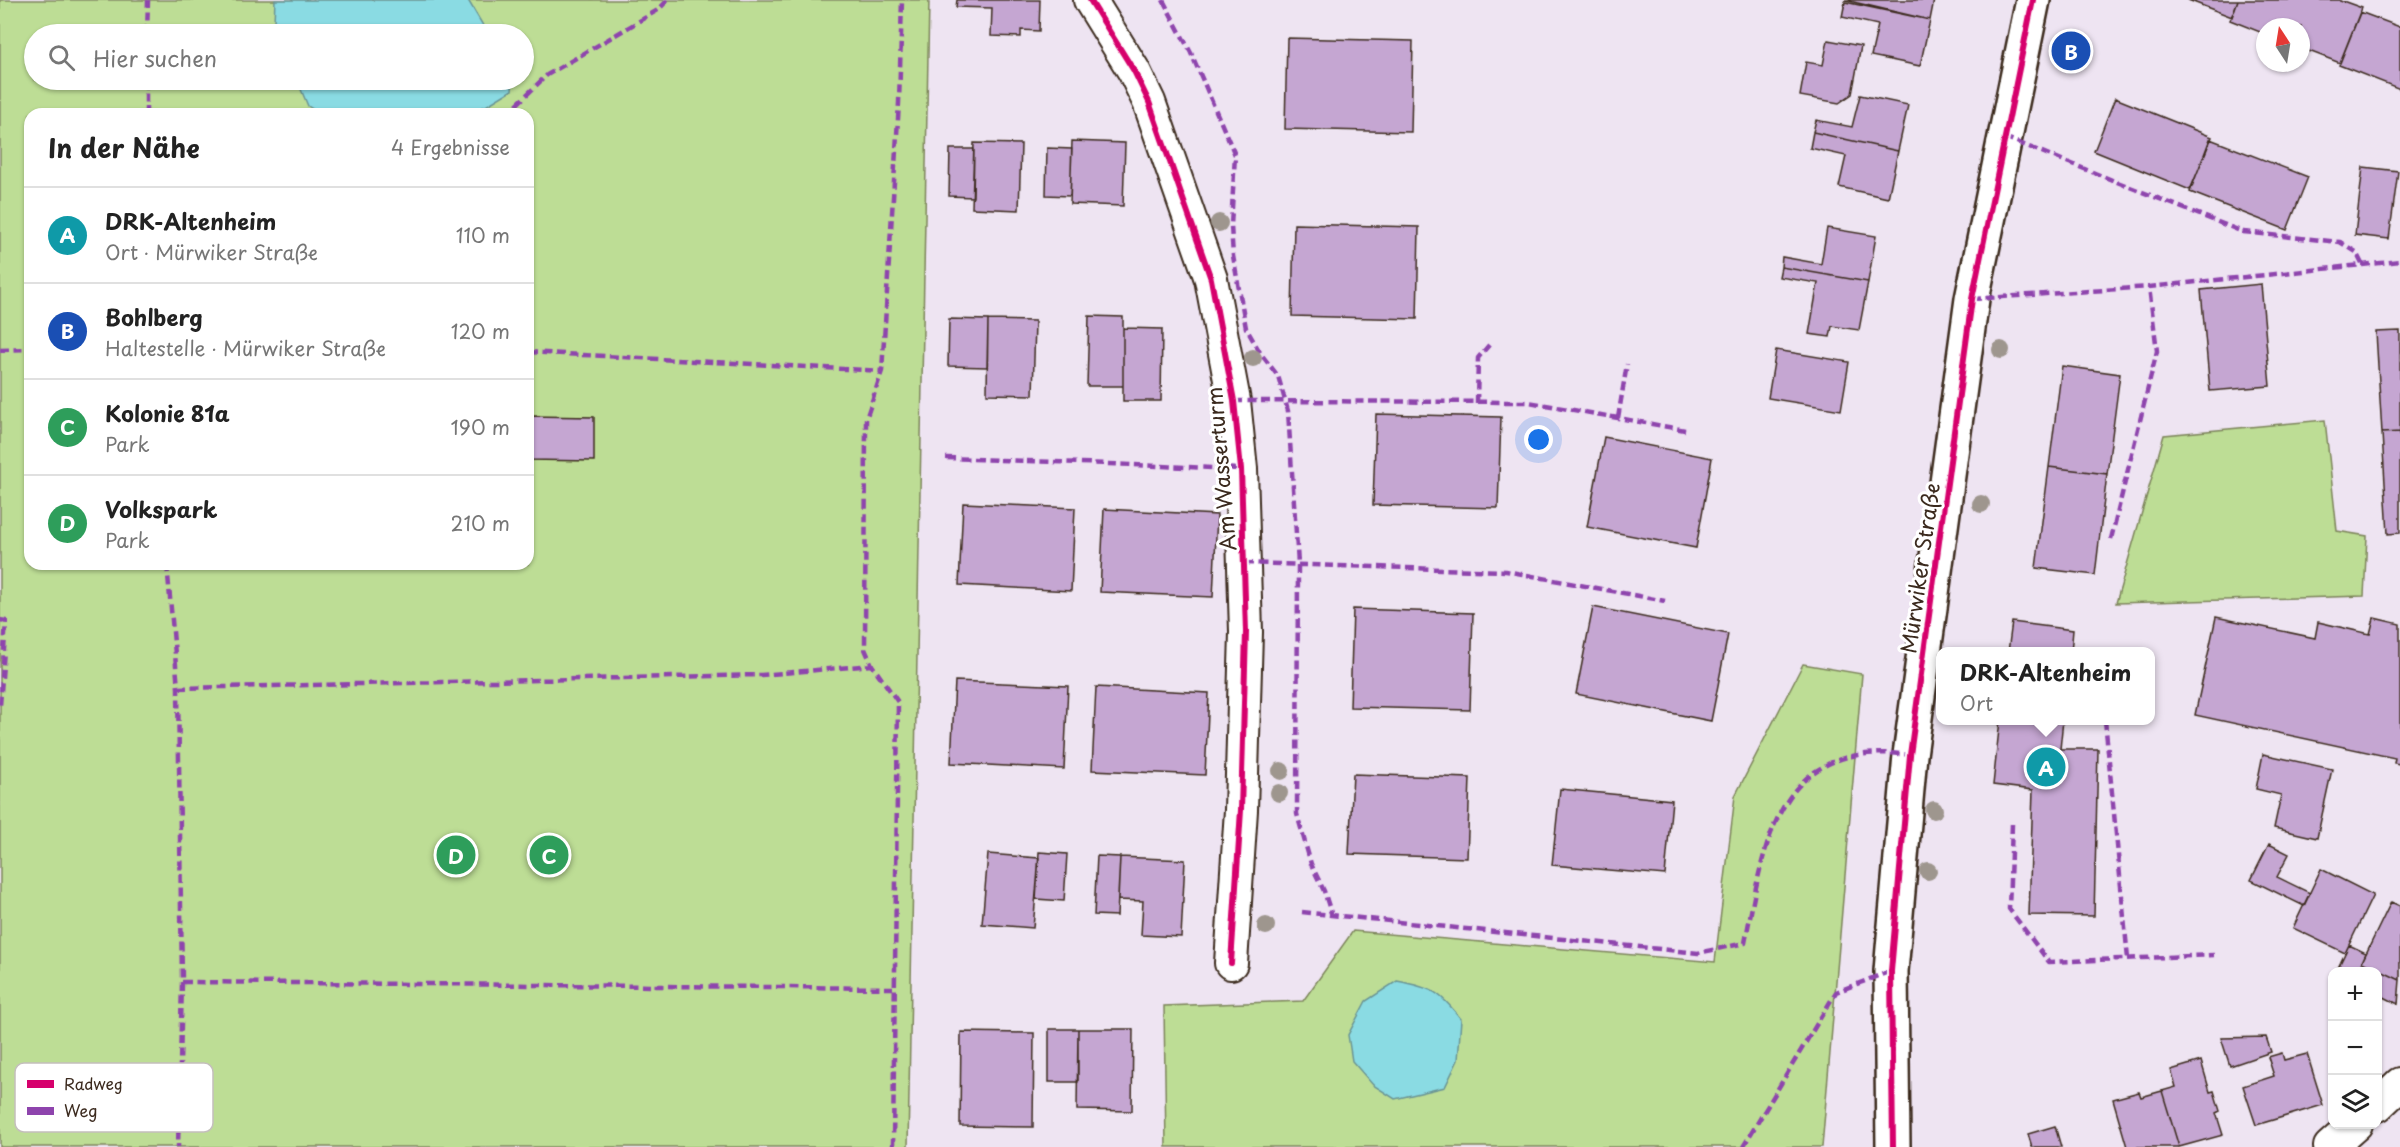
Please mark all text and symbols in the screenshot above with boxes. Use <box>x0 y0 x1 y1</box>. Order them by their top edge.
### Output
north arrow <box>2256 18 2310 72</box>
search box <box>24 24 534 90</box>
pin: B <box>2052 28 2090 74</box>
icon: search <box>45 41 78 74</box>
text: Hier suchen <box>93 41 217 74</box>
text: In der Nähe <box>48 128 200 167</box>
text: 4 Ergebnisse <box>391 132 510 162</box>
text: DRK-Altenheim <box>105 204 276 237</box>
text: A <box>60 220 75 250</box>
text: 110 m <box>456 220 510 250</box>
text: Ort · Mürwiker Straße <box>105 237 318 267</box>
text: Bohlberg <box>105 300 203 333</box>
text: B <box>61 316 74 346</box>
text: 120 m <box>451 316 510 346</box>
text: Haltestelle · Mürwiker Straße <box>105 333 386 363</box>
street label: Am Wasserturm <box>1197 385 1243 553</box>
text: Kolonie 81a <box>105 396 230 429</box>
text: C <box>60 412 75 442</box>
text: 190 m <box>451 412 510 442</box>
your location <box>1524 425 1553 454</box>
text: Park <box>105 429 150 459</box>
street label: Mürwiker Straße <box>1891 481 1947 655</box>
text: Volkspark <box>105 492 217 525</box>
text: D <box>60 508 75 538</box>
text: 210 m <box>451 508 510 538</box>
text: Park <box>105 525 150 555</box>
popup <box>1936 647 2155 725</box>
text: DRK-Altenheim <box>1960 655 2131 688</box>
text: Ort <box>1960 688 1993 718</box>
pin: A <box>2026 744 2066 789</box>
pin: D <box>436 832 476 878</box>
pin: C <box>530 832 568 878</box>
map controls <box>2328 967 2382 1129</box>
button: + <box>2328 967 2382 1021</box>
button: − <box>2328 1021 2382 1075</box>
legend <box>15 1063 213 1132</box>
text: Radweg <box>64 1071 123 1095</box>
button: layers <box>2328 1075 2382 1129</box>
text: Weg <box>64 1098 97 1122</box>

